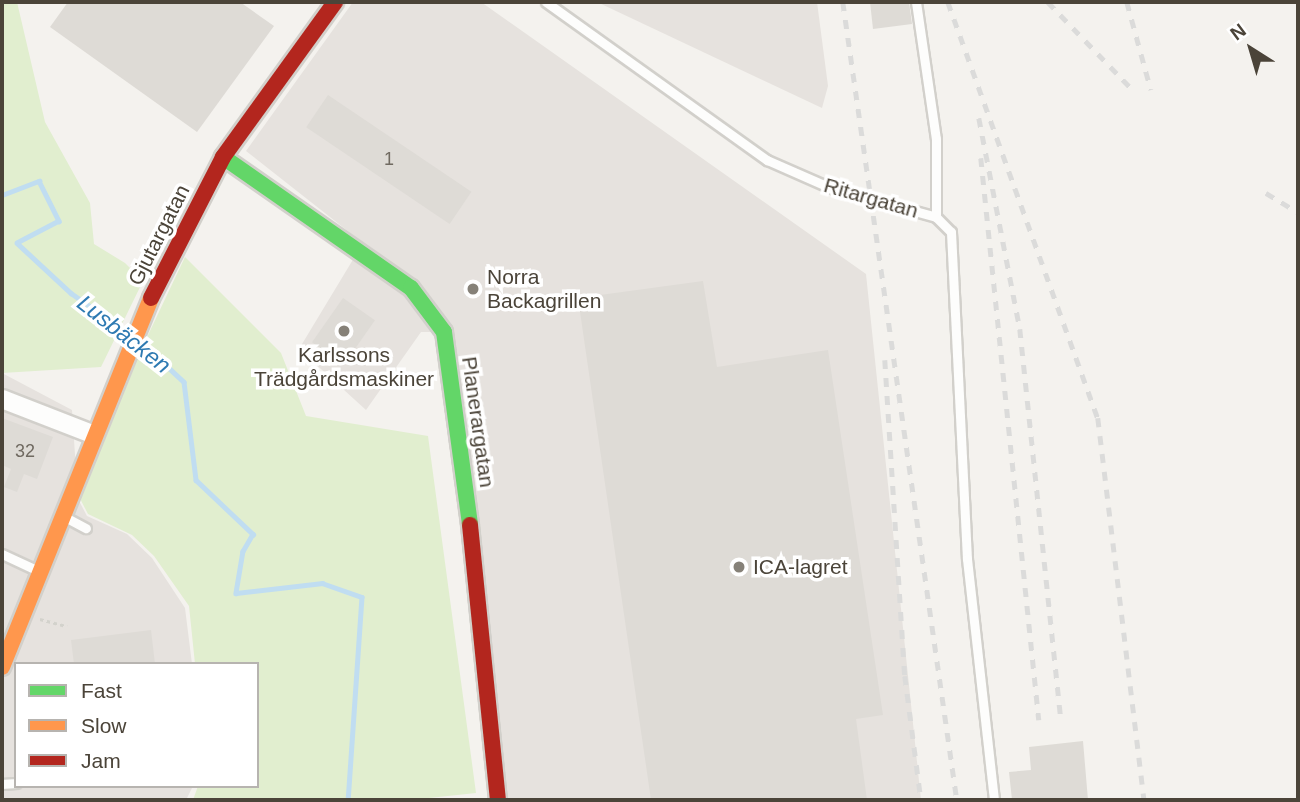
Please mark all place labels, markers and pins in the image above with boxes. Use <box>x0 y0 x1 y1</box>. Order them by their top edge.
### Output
place label: Norra Backagrillen <box>487 264 601 314</box>
marker: Norra Backagrillen <box>465 281 481 297</box>
marker: Karlssons Trädgårdsmaskiner <box>336 323 352 339</box>
place label: Karlssons Trädgårdsmaskiner <box>254 342 434 392</box>
place label: ICA-lagret <box>753 554 848 580</box>
marker: ICA-lagret <box>731 559 747 575</box>

